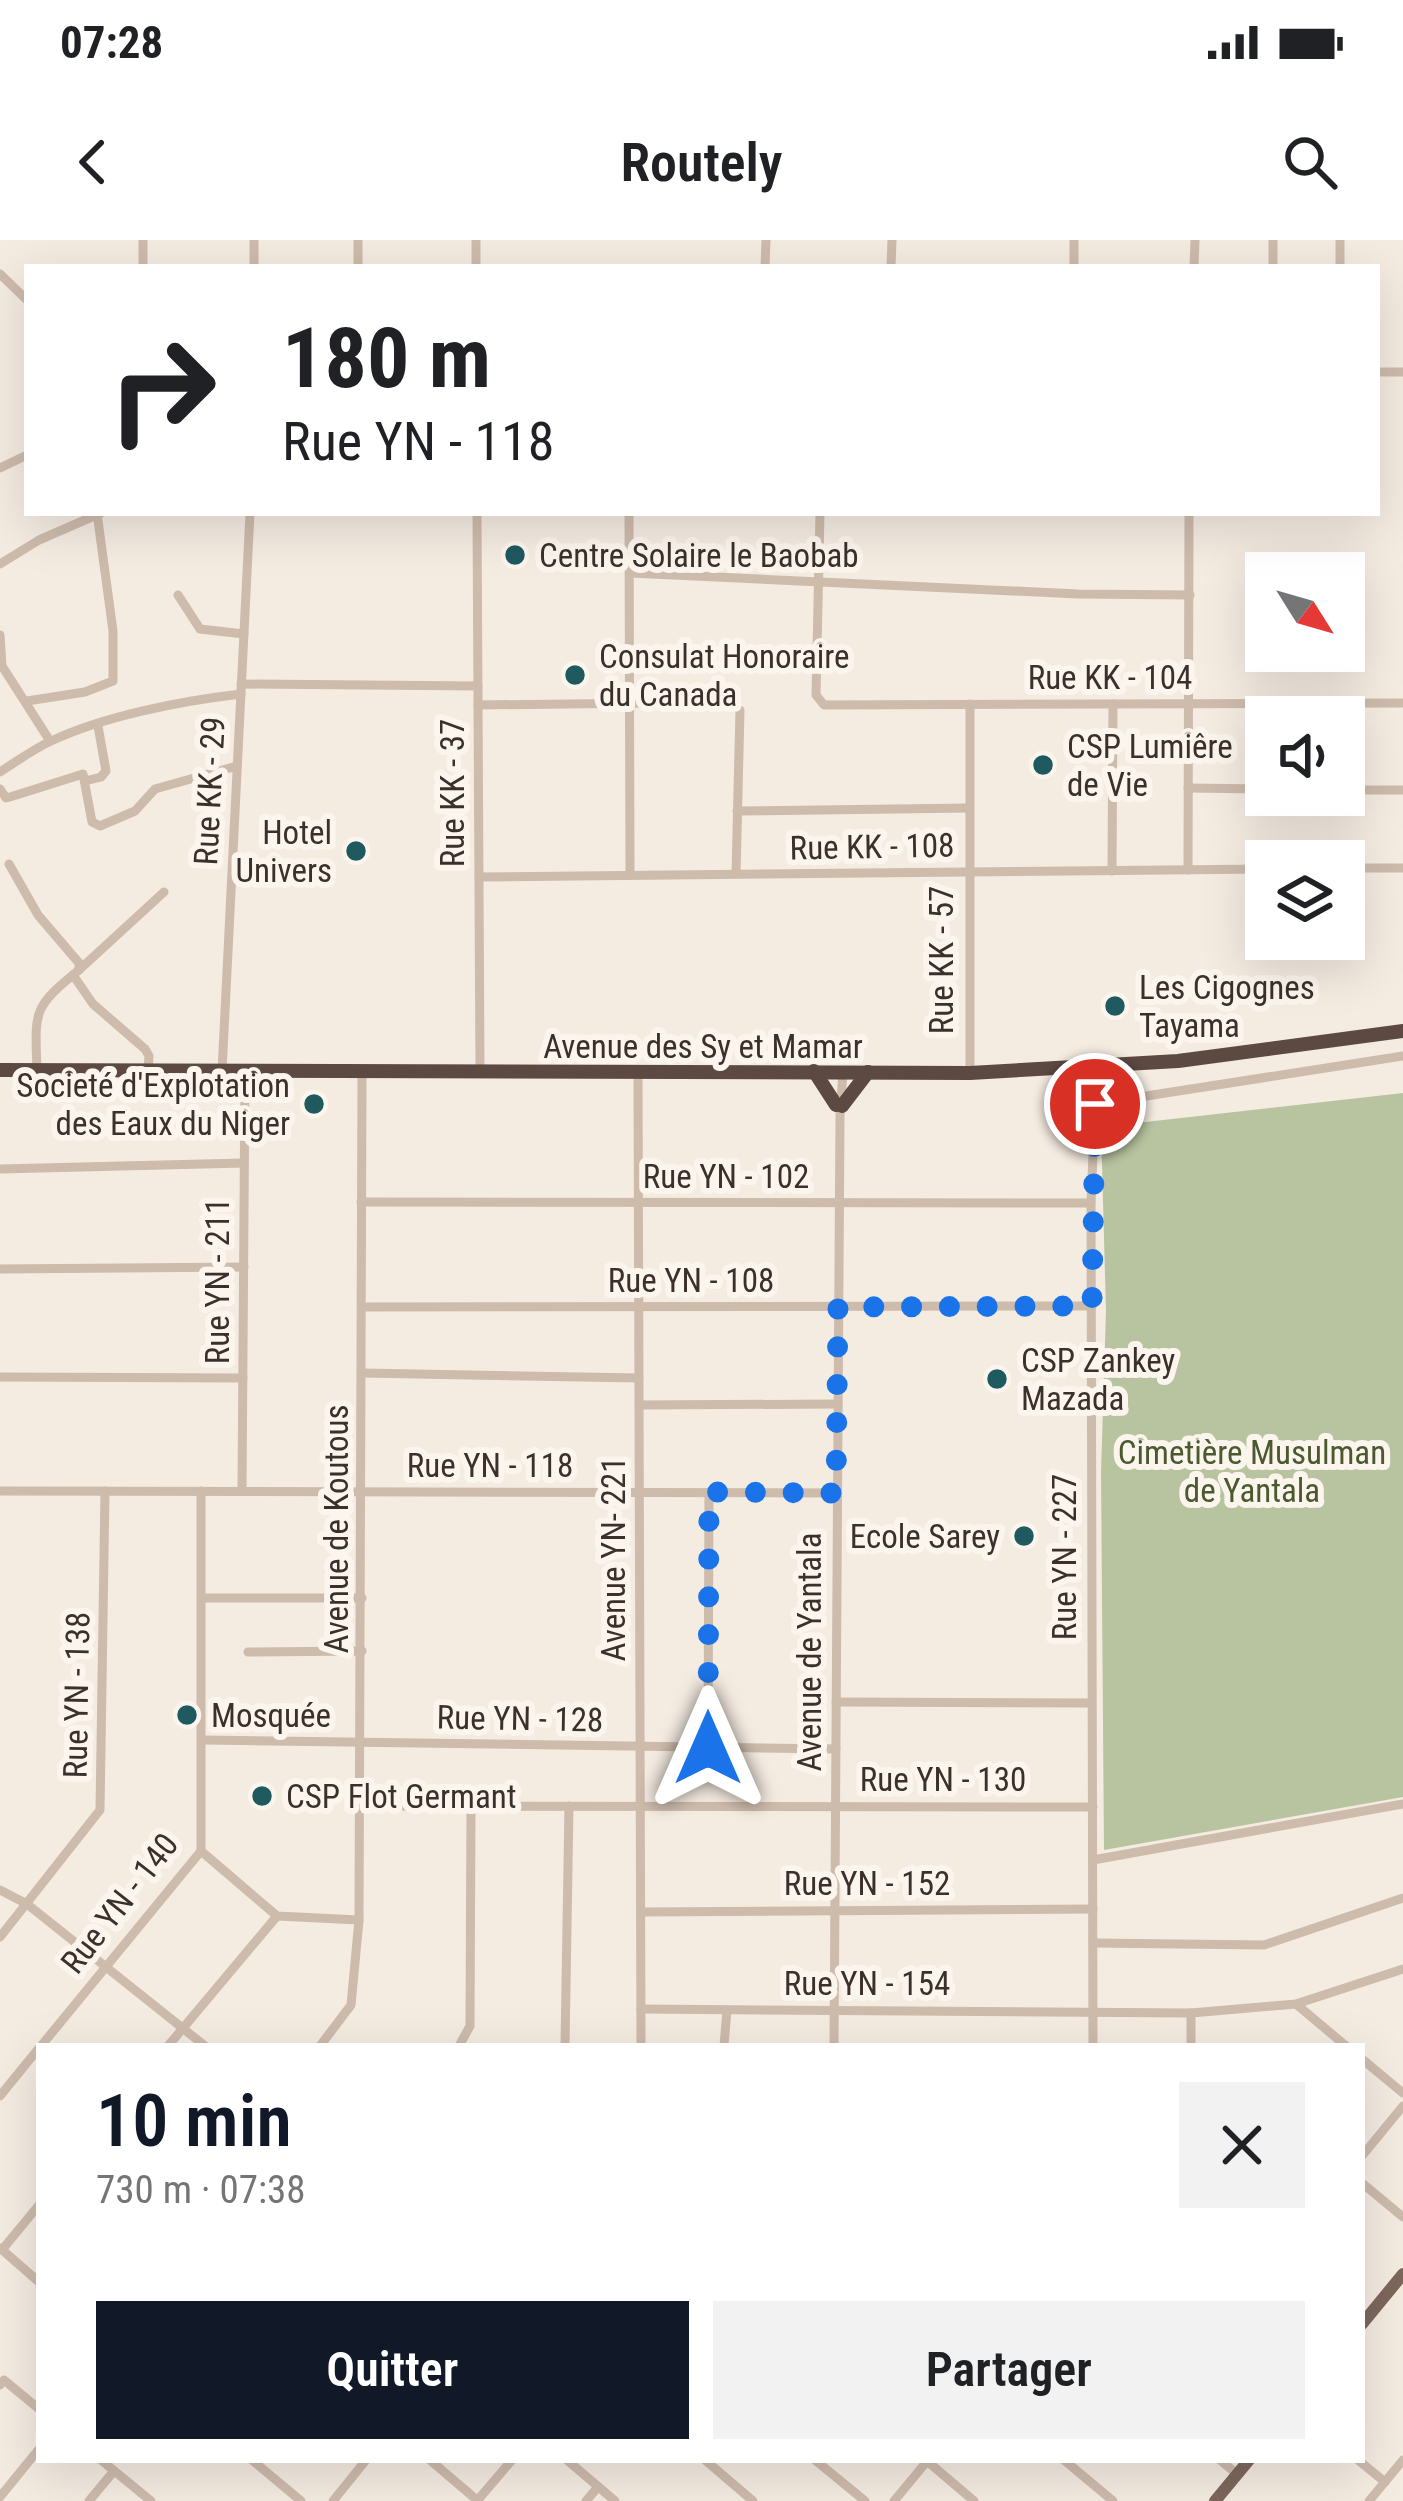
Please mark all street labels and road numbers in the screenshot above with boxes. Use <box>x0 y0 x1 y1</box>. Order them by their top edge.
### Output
street label: Rue KK - 104 <box>1028 658 1192 697</box>
street label: Rue KK - 29 <box>186 716 233 866</box>
street label: Rue KK - 37 <box>433 719 472 867</box>
street label: Rue KK - 108 <box>789 826 955 867</box>
street label: Rue KK - 57 <box>922 886 961 1034</box>
street label: Avenue des Sy et Mamar <box>543 1027 863 1066</box>
street label: Rue YN - 102 <box>643 1157 809 1196</box>
street label: Rue YN - 211 <box>198 1198 237 1364</box>
street label: Rue YN - 108 <box>608 1261 774 1300</box>
street label: Avenue de Koutous <box>317 1404 356 1654</box>
street label: Rue YN - 118 <box>407 1446 573 1485</box>
street label: Avenue YN- 221 <box>594 1457 633 1661</box>
street label: Rue YN - 227 <box>1045 1474 1084 1640</box>
street label: Avenue de Yantala <box>790 1533 829 1771</box>
street label: Rue YN - 138 <box>56 1611 97 1779</box>
street label: Rue YN - 128 <box>436 1698 604 1739</box>
street label: Rue YN - 130 <box>860 1760 1026 1799</box>
street label: Rue YN - 140 <box>53 1826 186 1981</box>
street label: Rue YN - 152 <box>784 1864 950 1903</box>
street label: Rue YN - 154 <box>784 1964 950 2003</box>

